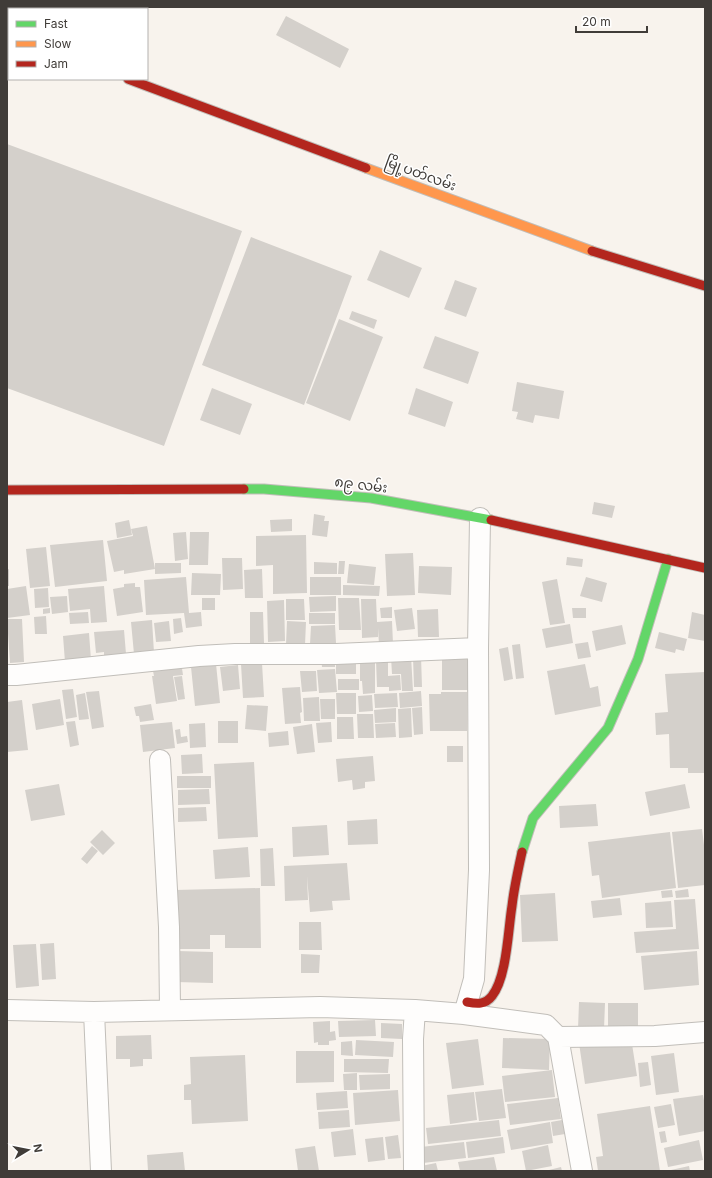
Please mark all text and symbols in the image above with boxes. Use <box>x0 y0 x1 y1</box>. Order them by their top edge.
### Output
legend <box>8 8 148 80</box>
scale bar <box>576 8 647 34</box>
text: 20 m <box>582 14 611 29</box>
text: Fast <box>44 16 68 31</box>
text: Slow <box>44 36 72 51</box>
text: Jam <box>44 56 68 71</box>
street label: မြို့ပတ်လမ်း <box>382 151 459 197</box>
street label: ၈၉ လမ်း <box>333 471 389 500</box>
north arrow <box>8 1130 48 1170</box>
text: N <box>30 1143 45 1154</box>

